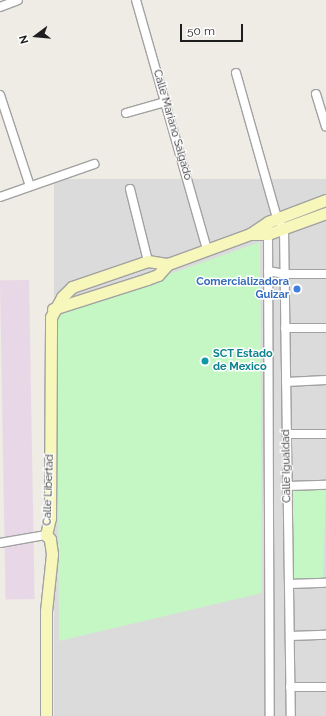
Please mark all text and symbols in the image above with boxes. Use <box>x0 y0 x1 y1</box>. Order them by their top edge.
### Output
north arrow <box>16 16 56 56</box>
scale bar <box>182 16 245 42</box>
text: 50 m <box>187 24 215 38</box>
text: N <box>17 34 31 45</box>
street label: Calle Mariano Salgado <box>150 68 194 182</box>
place label: Comercializadora Guizar <box>196 276 289 302</box>
marker: Comercializadora Guizar <box>292 284 302 294</box>
place label: SCT Estado de Mexico <box>213 348 273 374</box>
marker: SCT Estado de Mexico <box>200 356 210 366</box>
street label: Calle Igualdad <box>280 429 294 503</box>
street label: Calle Libertad <box>41 454 57 526</box>

